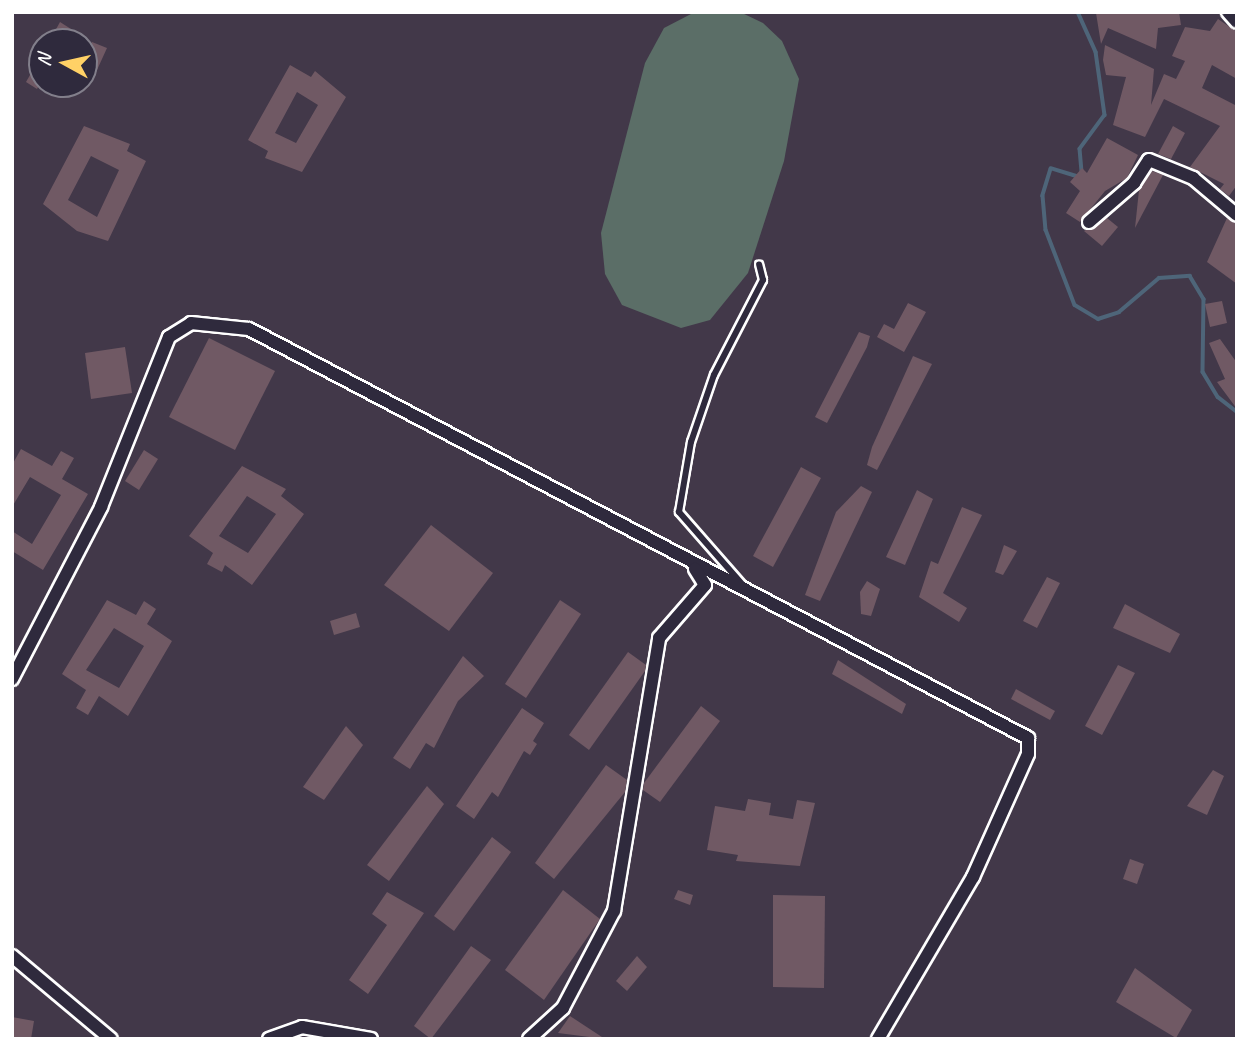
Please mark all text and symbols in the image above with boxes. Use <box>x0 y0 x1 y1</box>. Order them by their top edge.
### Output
north arrow <box>28 28 98 98</box>
text: N <box>31 53 57 68</box>

